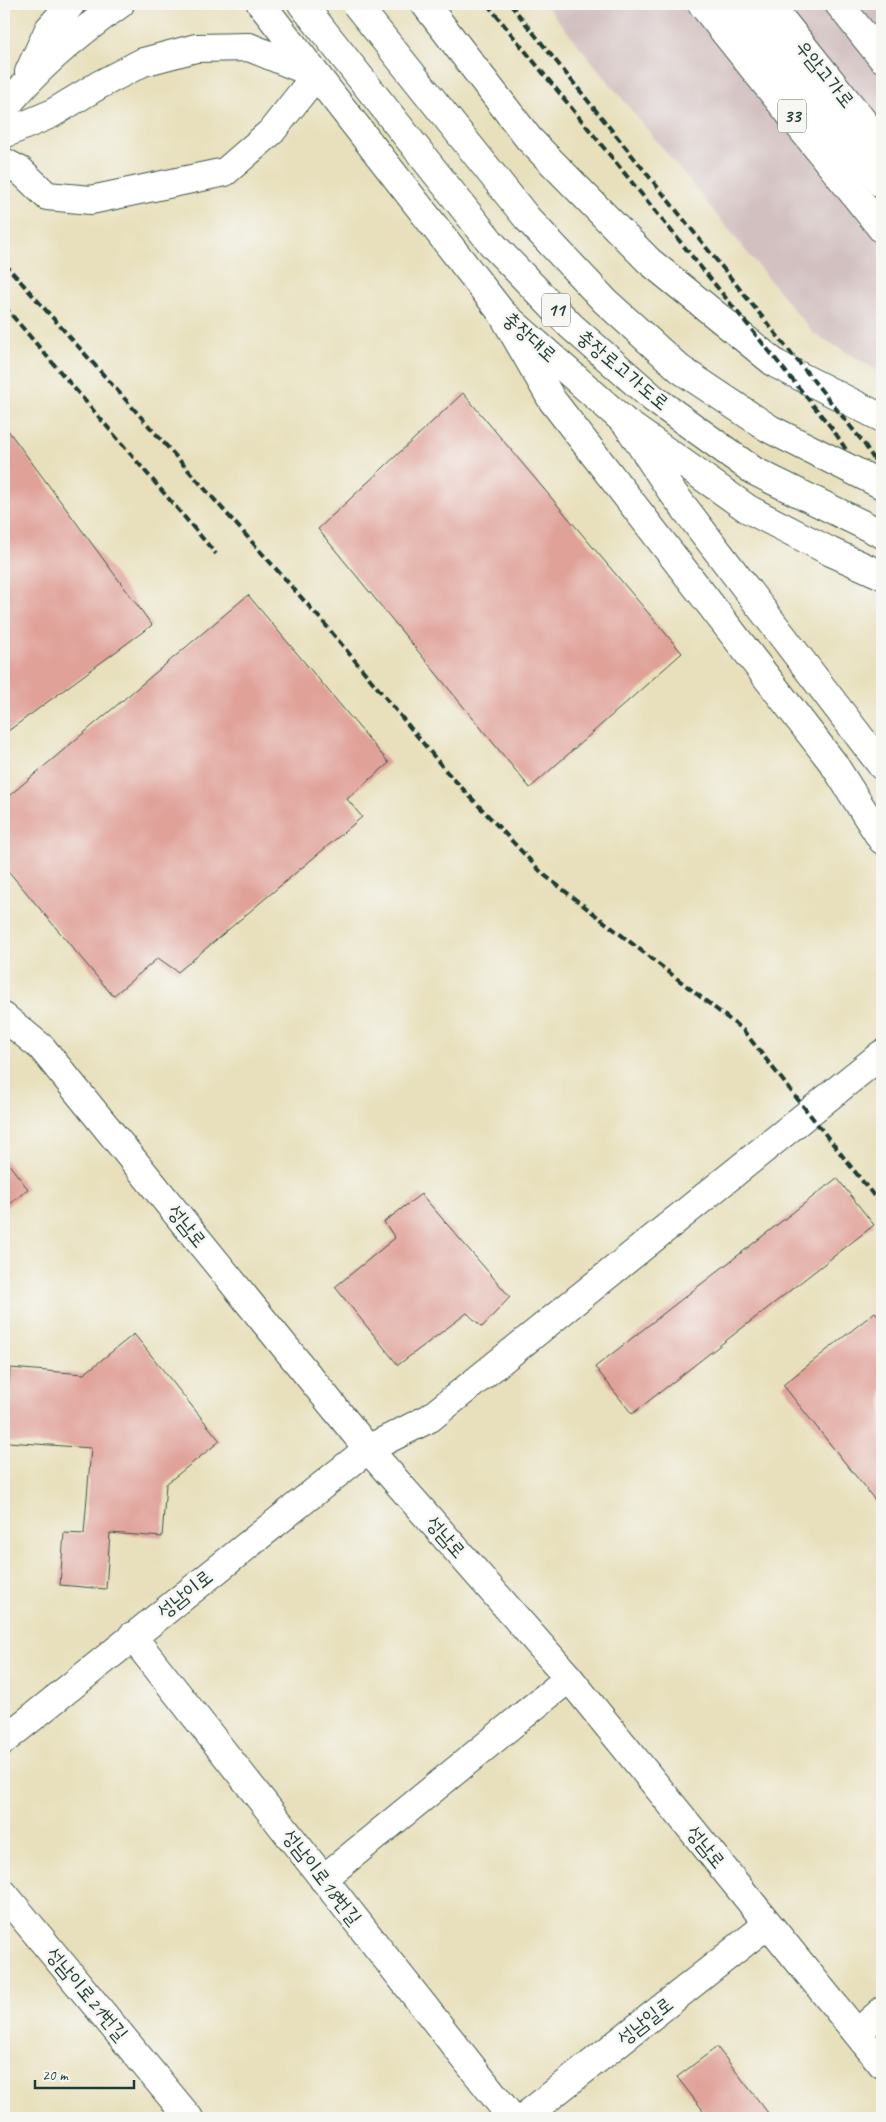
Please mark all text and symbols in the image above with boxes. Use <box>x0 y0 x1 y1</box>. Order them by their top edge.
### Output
street label: 우암고가로 <box>790 35 860 113</box>
road number: 33 <box>778 100 806 132</box>
road number: 11 <box>542 294 570 326</box>
street label: 충장대로 <box>498 306 562 368</box>
street label: 충장로고가도로 <box>572 324 674 416</box>
street label: 성남로 <box>162 1199 212 1253</box>
street label: 성남로 <box>421 1511 471 1563</box>
street label: 성남이로 <box>152 1564 218 1624</box>
street label: 성남로 <box>681 1820 731 1874</box>
street label: 성남이로18번길 <box>277 1824 367 1930</box>
street label: 성남이로21번길 <box>41 1942 133 2046</box>
street label: 성남일로 <box>612 1991 678 2051</box>
scale bar <box>35 2057 134 2089</box>
text: 20 m <box>42 2066 69 2085</box>

